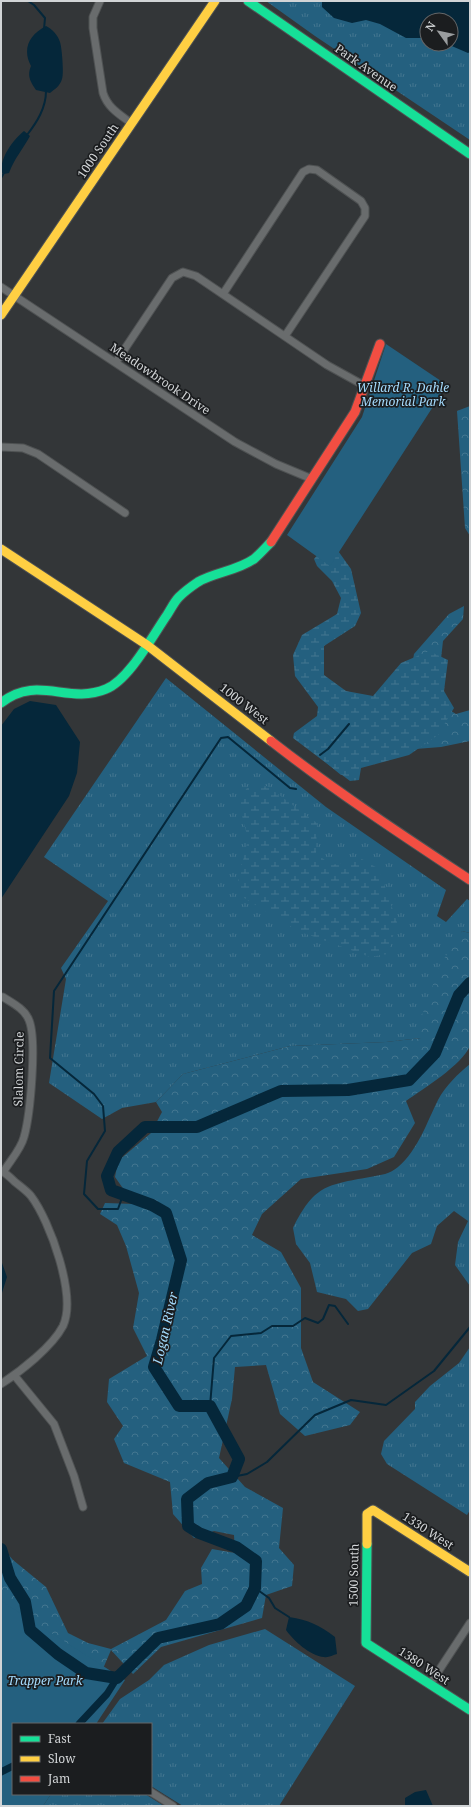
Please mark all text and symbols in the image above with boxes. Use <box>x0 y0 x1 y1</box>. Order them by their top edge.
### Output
north arrow <box>419 12 459 52</box>
text: N <box>422 18 439 34</box>
street label: Park Avenue <box>332 40 401 95</box>
street label: 1000 South <box>73 120 122 182</box>
street label: Meadowbrook Drive <box>107 339 214 419</box>
park label: Willard R. Dahle Memorial Park <box>357 379 449 410</box>
street label: 1000 West <box>216 679 272 728</box>
street label: Slalom Circle <box>9 1031 28 1107</box>
water label: Logan River <box>148 1289 182 1367</box>
street label: 1330 West <box>399 1508 457 1553</box>
street label: 1500 South <box>344 1543 363 1607</box>
street label: 1380 West <box>395 1643 453 1688</box>
park label: Trapper Park <box>7 1672 84 1689</box>
legend <box>12 1723 152 1795</box>
text: Fast <box>48 1730 71 1747</box>
text: Slow <box>48 1750 76 1767</box>
text: Jam <box>47 1770 70 1787</box>

